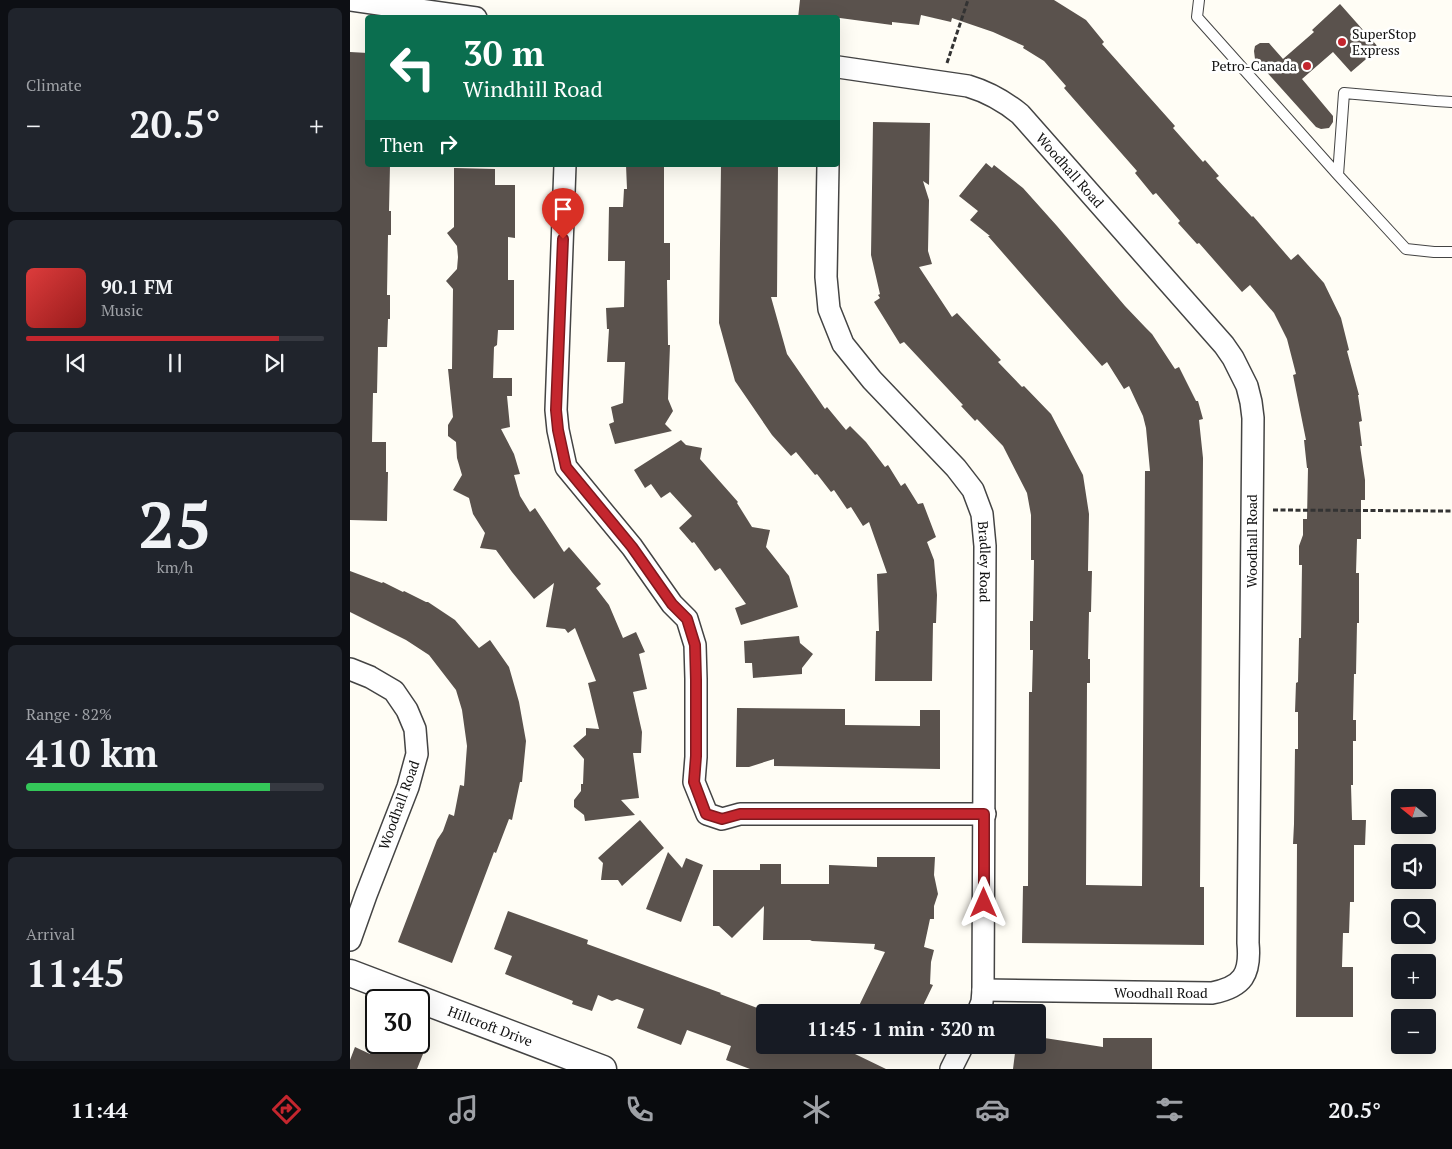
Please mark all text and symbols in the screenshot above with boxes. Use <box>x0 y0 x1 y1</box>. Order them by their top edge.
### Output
place label: SuperStop Express <box>1352 24 1416 59</box>
text: 30 m <box>463 30 544 76</box>
icon: left <box>380 35 445 100</box>
marker: SuperStop Express <box>1336 36 1348 48</box>
place label: Petro-Canada <box>1211 56 1297 75</box>
marker: Petro-Canada <box>1301 60 1313 72</box>
text: Climate <box>26 74 82 96</box>
text: Windhill Road <box>463 74 603 103</box>
text: 20.5° <box>129 99 221 149</box>
text: − <box>26 107 41 144</box>
text: + <box>309 107 324 144</box>
street label: Woodhall Road <box>1032 129 1108 212</box>
icon: right <box>434 130 462 158</box>
text: Then <box>380 132 424 157</box>
pin <box>542 188 584 239</box>
icon: arrive <box>549 195 577 223</box>
text: 90.1 FM <box>101 274 173 299</box>
text: Music <box>101 299 143 321</box>
icon: previous <box>62 349 90 377</box>
icon: pause <box>161 349 189 377</box>
icon: next <box>260 349 288 377</box>
text: 25 <box>138 480 212 567</box>
street label: Woodhall Road <box>1242 494 1261 588</box>
street label: Bradley Road <box>974 520 995 603</box>
text: km/h <box>157 556 193 578</box>
text: Range · 82% <box>26 703 112 725</box>
text: 410 km <box>26 728 158 778</box>
street label: Woodhall Road <box>374 757 424 852</box>
north arrow <box>1391 789 1436 834</box>
map controls <box>1391 789 1436 1054</box>
button: sound <box>1391 844 1436 889</box>
position arrow <box>957 876 1009 928</box>
button: search <box>1391 899 1436 944</box>
text: Arrival <box>26 923 75 945</box>
text: 11:45 <box>26 948 125 998</box>
button: + <box>1391 954 1436 999</box>
street label: Woodhall Road <box>1114 983 1208 1002</box>
speed limit sign: 30 <box>365 989 430 1054</box>
street label: Hillcroft Drive <box>445 1001 535 1050</box>
button: − <box>1391 1009 1436 1054</box>
text: 11:45 · 1 min · 320 m <box>807 1016 995 1041</box>
icon: directions <box>269 1092 304 1127</box>
icon: music <box>446 1092 481 1127</box>
icon: phone <box>622 1092 657 1127</box>
icon: climate <box>799 1092 834 1127</box>
icon: car <box>975 1092 1010 1127</box>
icon: filters <box>1152 1092 1187 1127</box>
text: 11:44 <box>71 1095 128 1124</box>
text: 20.5° <box>1328 1095 1381 1124</box>

